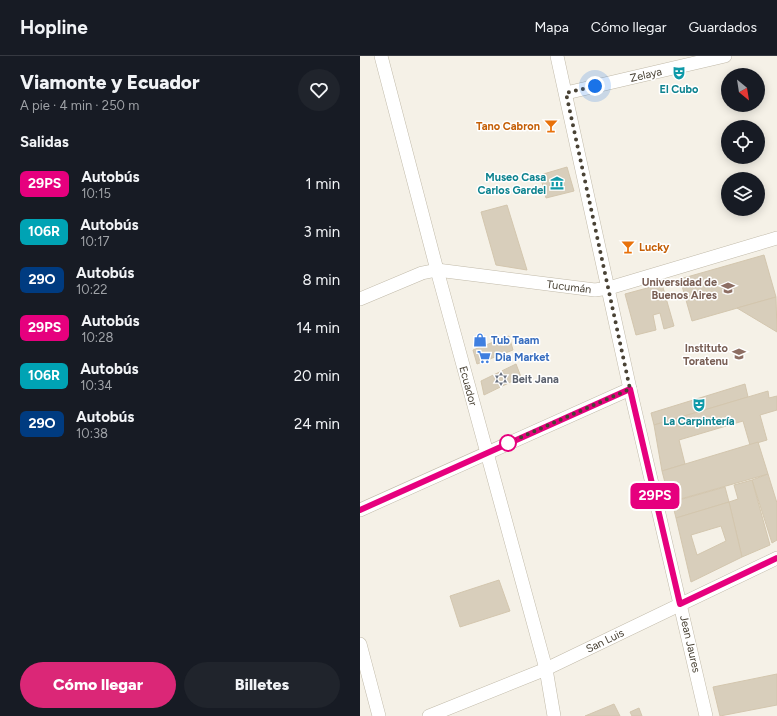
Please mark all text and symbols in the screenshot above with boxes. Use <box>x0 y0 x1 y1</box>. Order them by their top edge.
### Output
text: Hopline <box>20 16 88 39</box>
text: Mapa <box>534 19 569 36</box>
text: Cómo llegar <box>591 19 666 36</box>
text: Guardados <box>688 19 757 36</box>
street label: Zelaya <box>629 65 663 85</box>
theatre icon: El Cubo <box>671 65 687 81</box>
north arrow <box>721 68 765 112</box>
map controls <box>721 68 765 216</box>
button: heart <box>298 69 340 111</box>
text: Viamonte y Ecuador <box>20 71 199 94</box>
your location <box>585 76 605 96</box>
place label: El Cubo <box>660 83 699 96</box>
text: A pie · 4 min · 250 m <box>20 98 139 113</box>
bar icon: Tano Cabron <box>543 118 559 134</box>
place label: Tano Cabron <box>476 120 540 133</box>
button: locate <box>721 120 765 164</box>
text: Salidas <box>20 133 69 151</box>
text: Autobús <box>81 168 139 186</box>
place label: Museo Casa Carlos Gardel <box>478 171 546 197</box>
button: layers <box>721 172 765 216</box>
text: 29PS <box>28 175 61 192</box>
text: 1 min <box>305 175 340 193</box>
museum icon: Museo Casa Carlos Gardel <box>549 175 565 191</box>
text: 10:15 <box>81 186 111 201</box>
text: Autobús <box>80 216 138 234</box>
text: 106R <box>28 223 60 240</box>
text: 3 min <box>304 223 340 241</box>
text: 10:17 <box>80 234 109 249</box>
bar icon: Lucky <box>620 239 636 255</box>
place label: Lucky <box>639 241 670 254</box>
text: Autobús <box>76 264 134 282</box>
text: 29O <box>28 271 56 288</box>
text: 8 min <box>302 271 340 289</box>
place label: Universidad de Buenos Aires <box>642 276 717 302</box>
street label: Tucumán <box>546 278 592 296</box>
school or university icon: Universidad de Buenos Aires <box>720 280 736 296</box>
text: 10:22 <box>76 282 108 297</box>
text: Autobús <box>81 312 139 330</box>
text: 29PS <box>28 319 61 336</box>
text: 14 min <box>296 319 340 337</box>
text: 10:28 <box>81 330 113 345</box>
shop icon: Tub Taam <box>472 332 488 348</box>
place label: Tub Taam <box>491 334 540 347</box>
place label: Instituto Toratenu <box>683 342 729 368</box>
school or university icon: Instituto Toratenu <box>731 346 747 362</box>
supermarket icon: Dia Market <box>476 349 492 365</box>
place label: Dia Market <box>495 351 550 364</box>
text: Autobús <box>80 360 138 378</box>
street label: Ecuador <box>456 365 480 408</box>
text: 106R <box>28 367 60 384</box>
text: 20 min <box>294 367 340 385</box>
synagogue icon: Beit Jana <box>493 371 509 387</box>
place label: Beit Jana <box>512 373 559 386</box>
text: 10:34 <box>80 378 112 393</box>
theatre icon: La Carpintería <box>691 397 707 413</box>
text: Autobús <box>76 408 134 426</box>
text: 29O <box>28 415 56 432</box>
text: 24 min <box>294 415 340 433</box>
place label: La Carpintería <box>663 415 735 428</box>
text: 10:38 <box>76 426 108 441</box>
unlabelled marker <box>499 434 517 452</box>
line badge: 29PS <box>627 483 683 509</box>
text: 29PS <box>638 487 672 504</box>
street label: Jean Jaures <box>677 614 703 674</box>
street label: San Luis <box>584 626 626 656</box>
button: Cómo llegar <box>20 662 176 708</box>
button: Billetes <box>184 662 340 708</box>

